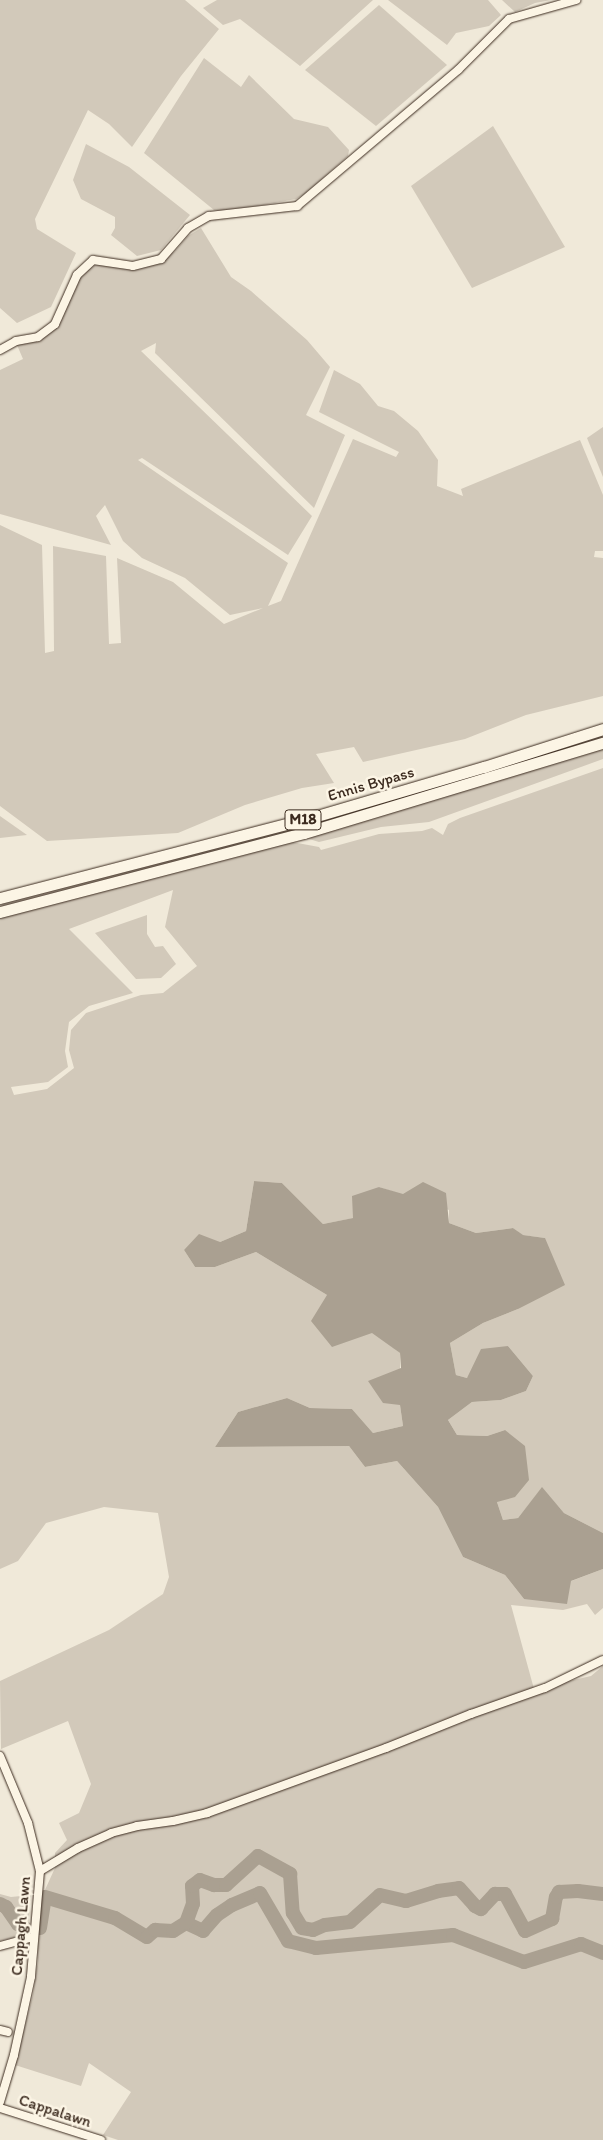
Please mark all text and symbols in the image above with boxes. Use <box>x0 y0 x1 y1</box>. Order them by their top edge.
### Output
street label: Ennis Bypass <box>325 762 417 806</box>
road number: M18 <box>284 808 322 832</box>
street label: Cappagh Lawn <box>7 1876 35 1976</box>
street label: Cappalawn <box>16 2090 94 2132</box>

